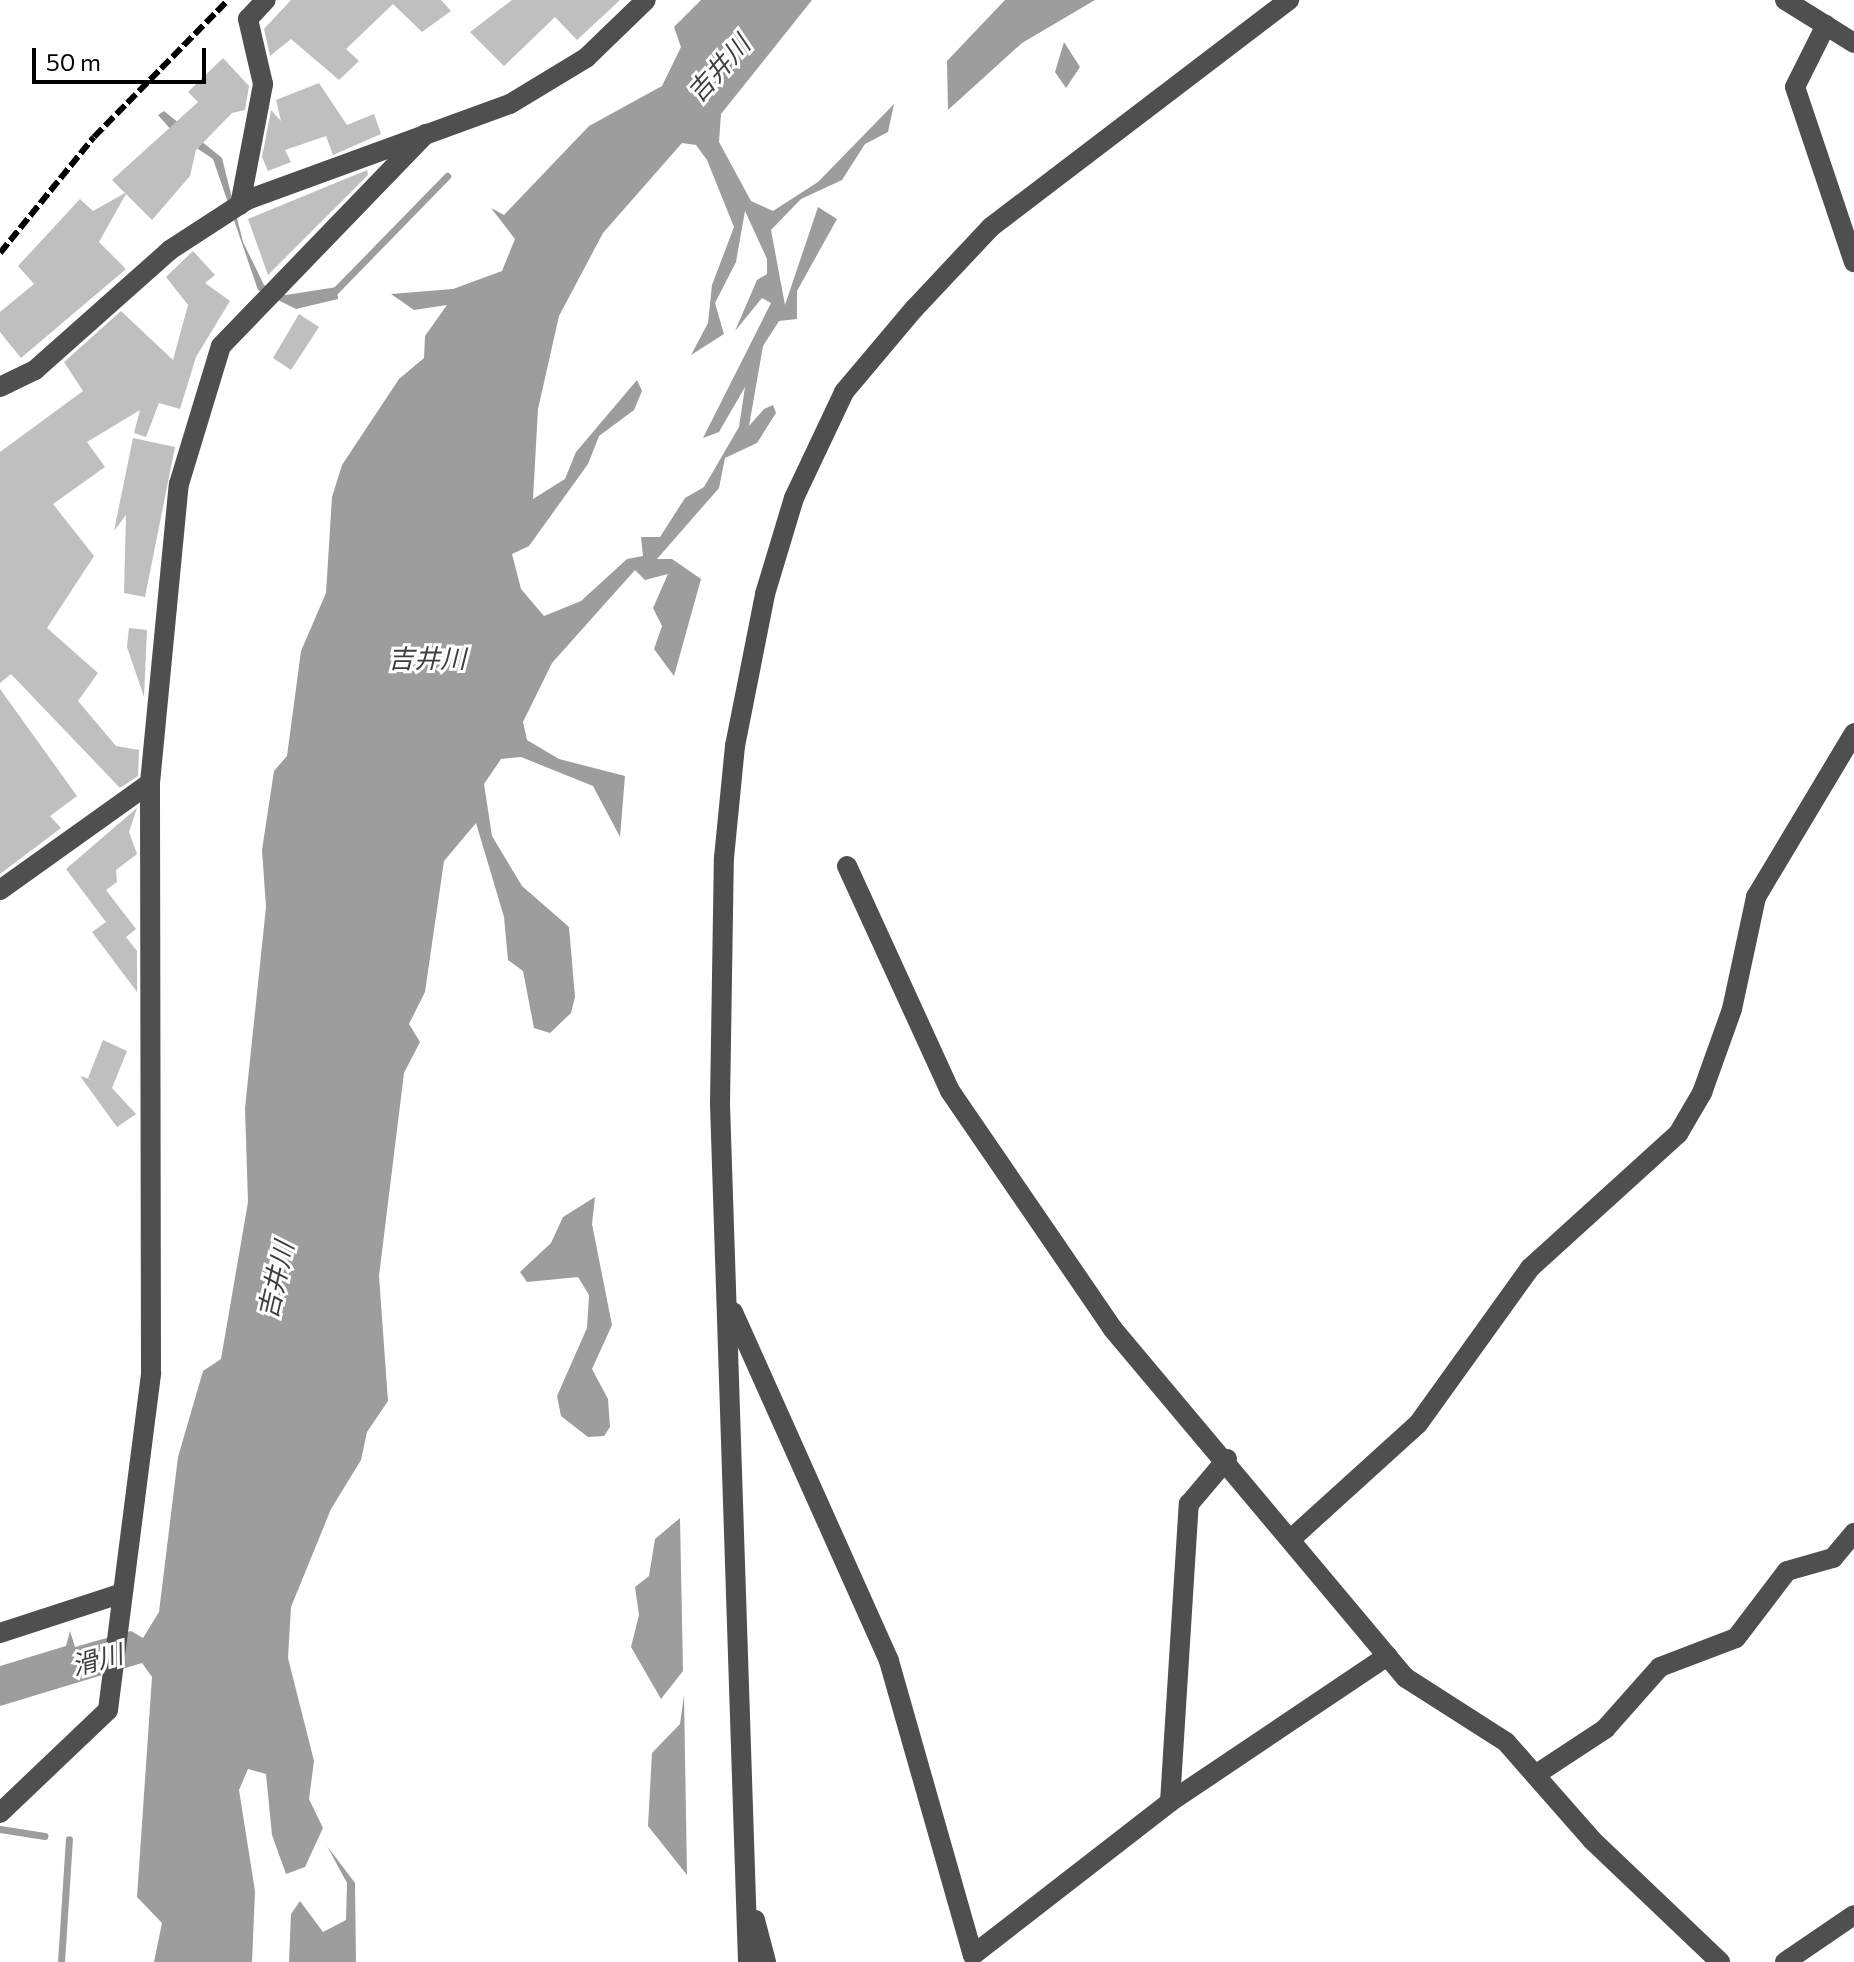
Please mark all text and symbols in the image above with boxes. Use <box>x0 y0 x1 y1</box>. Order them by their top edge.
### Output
water label: 吉井川 <box>680 29 756 107</box>
scale bar <box>36 32 210 82</box>
text: 50 m <box>46 47 101 76</box>
water label: 吉井川 <box>388 642 466 674</box>
water label: 吉井川 <box>251 1238 299 1322</box>
water label: 滑川 <box>68 1637 126 1681</box>

